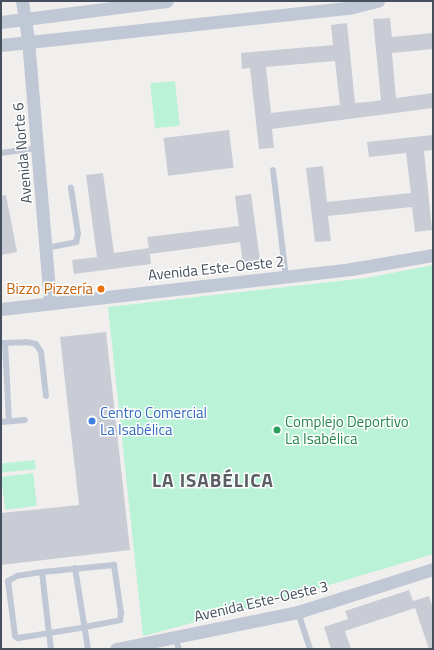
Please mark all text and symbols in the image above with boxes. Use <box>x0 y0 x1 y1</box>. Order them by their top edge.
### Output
street label: Avenida Norte 6 <box>9 102 35 204</box>
street label: Avenida Este-Oeste 2 <box>147 252 285 284</box>
place label: Bizzo Pizzería <box>6 280 93 298</box>
marker: Bizzo Pizzería <box>96 284 106 294</box>
place label: Centro Comercial La Isabélica <box>100 403 207 438</box>
place label: Complejo Deportivo La Isabélica <box>285 412 409 447</box>
marker: Centro Comercial La Isabélica <box>87 416 97 426</box>
marker: Complejo Deportivo La Isabélica <box>272 425 282 435</box>
district label: LA ISABÉLICA <box>152 469 274 491</box>
street label: Avenida Este-Oeste 3 <box>192 577 330 625</box>

